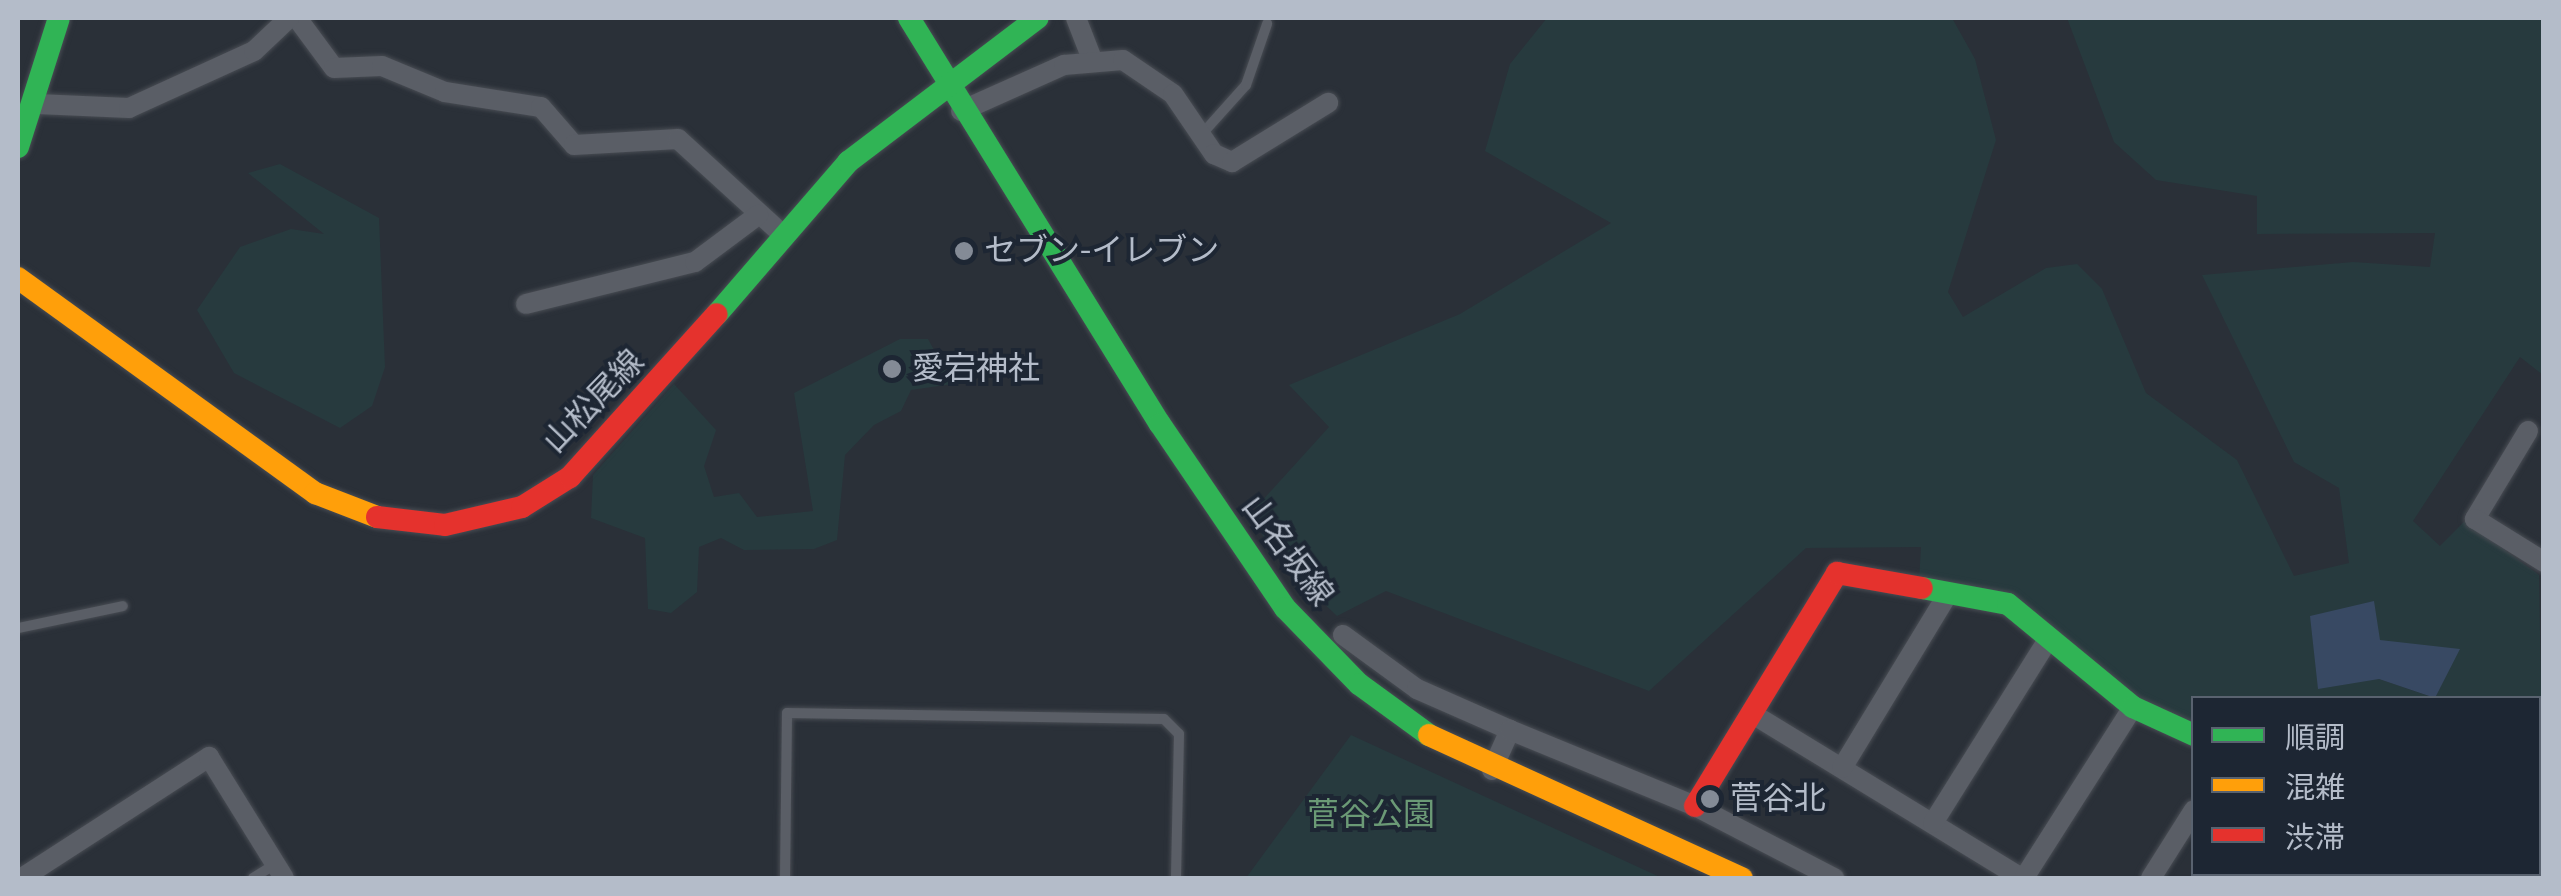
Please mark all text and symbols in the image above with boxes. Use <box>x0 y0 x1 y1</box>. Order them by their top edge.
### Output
place label: セブン-イレブン <box>984 232 1219 270</box>
marker: セブン-イレブン <box>953 240 975 262</box>
street label: 山松尾線 <box>536 343 652 461</box>
place label: 愛宕神社 <box>912 350 1040 388</box>
marker: 愛宕神社 <box>881 358 903 380</box>
street label: 山名坂線 <box>1233 488 1341 614</box>
legend <box>2191 696 2541 876</box>
text: 順調 <box>2285 720 2345 756</box>
text: 混雑 <box>2285 770 2345 806</box>
place label: 菅谷北 <box>1730 780 1826 818</box>
marker: 菅谷北 <box>1699 788 1721 810</box>
park label: 菅谷公園 <box>1307 796 1435 834</box>
text: 渋滞 <box>2285 820 2345 856</box>

